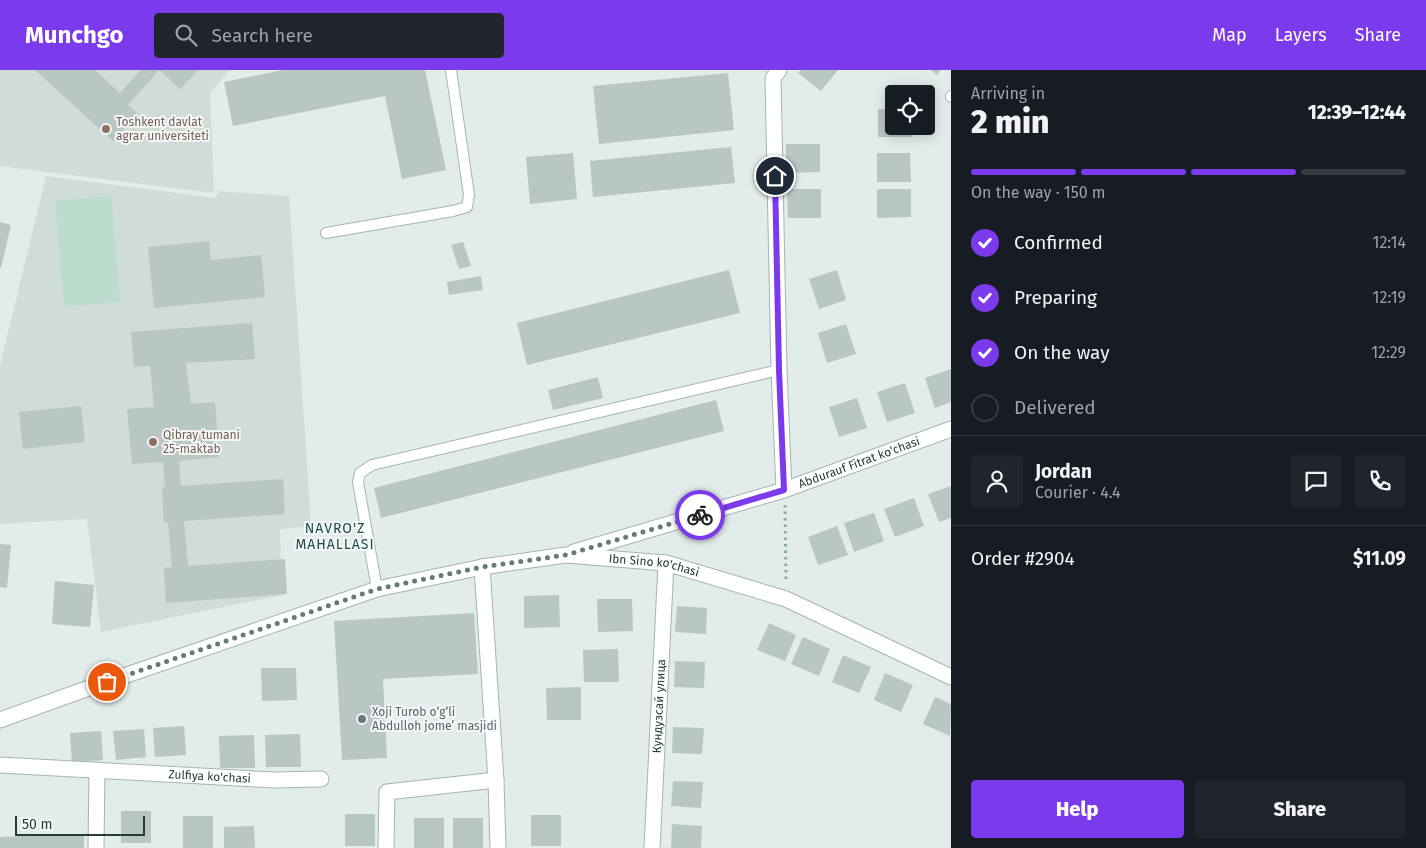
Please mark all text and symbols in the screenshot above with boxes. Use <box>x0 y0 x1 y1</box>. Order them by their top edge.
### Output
search box <box>154 13 504 58</box>
text: Munchgo <box>25 21 124 49</box>
icon: search <box>172 21 200 49</box>
text: Search here <box>212 24 313 47</box>
text: Map <box>1212 24 1247 46</box>
text: Layers <box>1275 24 1327 46</box>
text: Share <box>1355 24 1401 46</box>
text: Arriving in <box>971 84 1045 103</box>
map controls <box>885 85 935 135</box>
button: locate <box>885 85 935 135</box>
text: 12:39–12:44 <box>1308 101 1406 124</box>
text: 2 min <box>971 103 1049 141</box>
place label: Toshkent davlat agrar universiteti <box>116 115 209 143</box>
marker: Toshkent davlat agrar universiteti <box>100 123 112 135</box>
pin <box>754 155 796 197</box>
icon: home <box>761 162 789 190</box>
text: On the way · 150 m <box>971 183 1106 202</box>
icon: check <box>971 229 999 257</box>
text: Confirmed <box>1014 231 1103 254</box>
text: 12:14 <box>1373 233 1406 252</box>
icon: check <box>971 284 999 312</box>
text: Preparing <box>1014 286 1097 309</box>
text: 12:19 <box>1373 288 1406 307</box>
icon: check <box>971 339 999 367</box>
text: On the way <box>1014 341 1110 364</box>
text: 12:29 <box>1371 343 1406 362</box>
text: Delivered <box>1014 396 1096 419</box>
place label: Qibray tumani 25-maktab <box>163 428 240 456</box>
street label: Abdurauf Fitrat ko'chasi <box>797 434 922 491</box>
marker: Qibray tumani 25-maktab <box>147 436 159 448</box>
button: person <box>971 455 1023 507</box>
button: chat <box>1290 455 1342 507</box>
button: phone <box>1354 455 1406 507</box>
text: Jordan <box>1035 460 1092 483</box>
text: Courier · 4.4 <box>1035 483 1121 502</box>
courier <box>675 490 725 540</box>
icon: bike <box>686 501 714 529</box>
district label: NAVRO'Z MAHALLASI <box>295 520 375 553</box>
text: Order #2904 <box>971 547 1075 570</box>
text: $11.09 <box>1353 547 1406 570</box>
street label: Ibn Sino ko'chasi <box>608 551 701 580</box>
street label: Кундузсай улица <box>650 659 668 754</box>
pin <box>86 661 128 703</box>
icon: bag <box>93 668 121 696</box>
place label: Xoji Turob o‘g‘li Abdulloh jome’ masjidi <box>372 705 497 733</box>
marker: Xoji Turob o‘g‘li Abdulloh jome’ masjidi <box>356 713 368 725</box>
street label: Zulfiya ko'chasi <box>168 767 251 786</box>
button: Help <box>971 780 1184 838</box>
button: Share <box>1194 780 1406 838</box>
scale bar <box>15 813 145 836</box>
text: 50 m <box>22 816 53 833</box>

